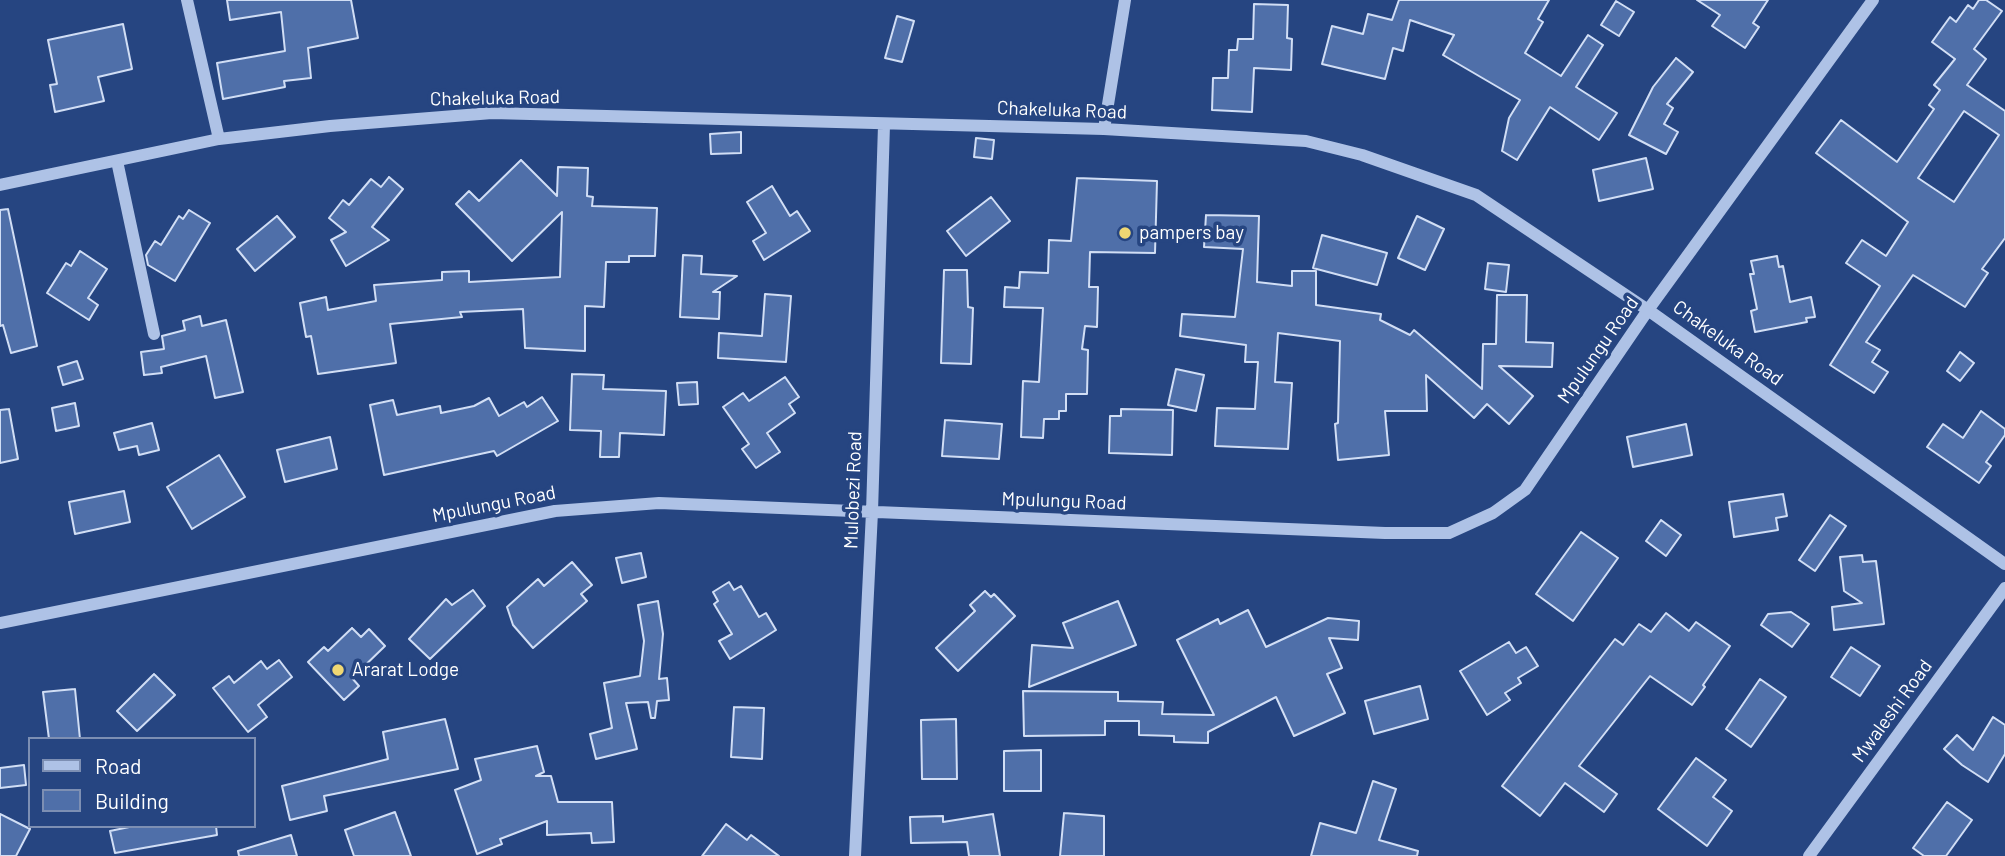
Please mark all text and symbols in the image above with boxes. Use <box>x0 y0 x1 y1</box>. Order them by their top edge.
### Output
street label: Chakeluka Road <box>430 85 560 111</box>
street label: Chakeluka Road <box>997 96 1127 124</box>
place label: pampers bay <box>1139 222 1244 244</box>
marker: pampers bay <box>1117 225 1133 241</box>
street label: Mpulungu Road <box>1553 292 1643 408</box>
street label: Chakeluka Road <box>1669 296 1787 390</box>
street label: Mulobezi Road <box>840 431 866 549</box>
street label: Mpulungu Road <box>430 481 558 527</box>
street label: Mpulungu Road <box>1001 487 1127 515</box>
street label: Mwaleshi Road <box>1847 655 1937 767</box>
place label: Ararat Lodge <box>352 659 459 681</box>
marker: Ararat Lodge <box>330 662 346 678</box>
legend <box>28 737 256 828</box>
text: Road <box>95 753 141 778</box>
text: Building <box>95 788 169 813</box>

